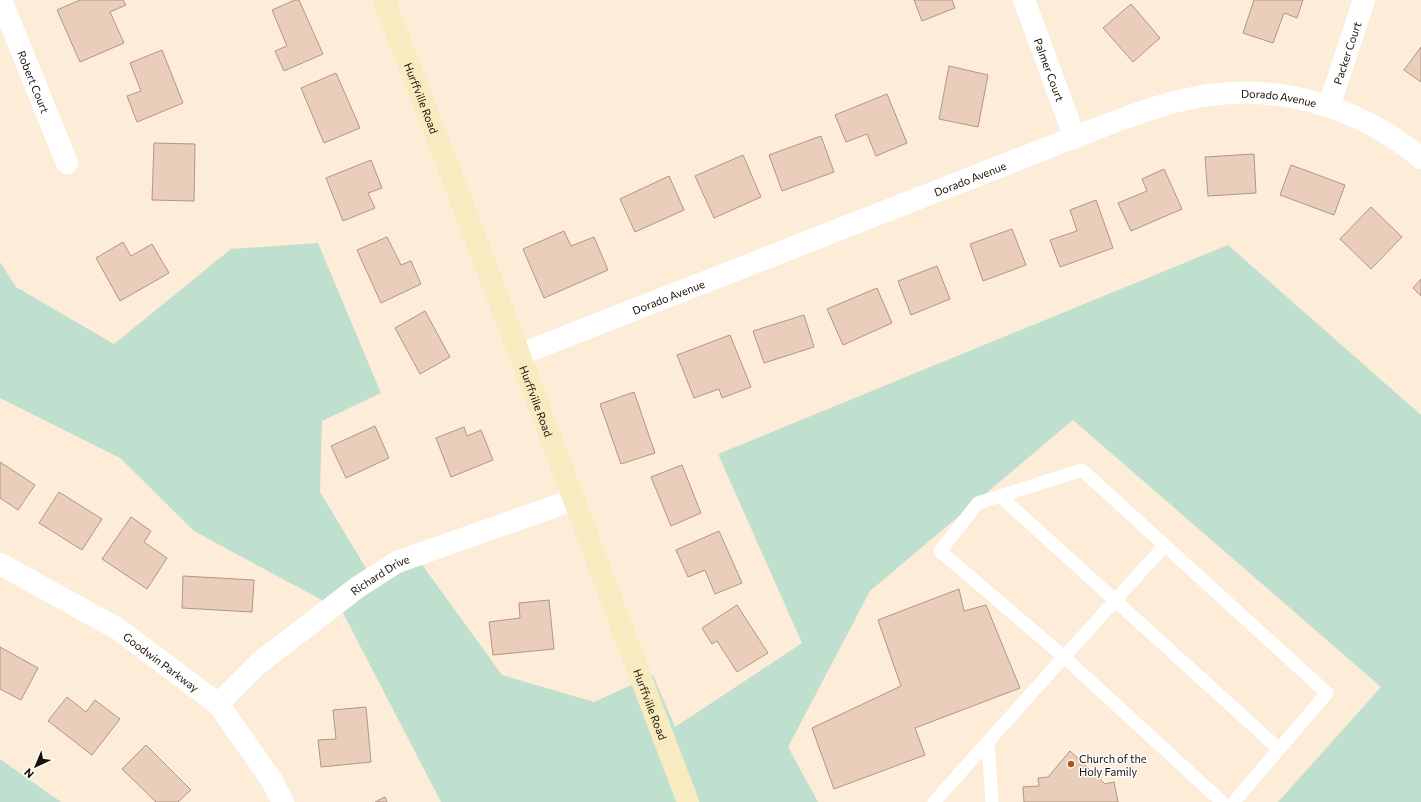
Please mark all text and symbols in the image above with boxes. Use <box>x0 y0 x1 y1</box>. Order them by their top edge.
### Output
street label: Packer Court <box>1330 19 1363 86</box>
street label: Palmer Court <box>1032 36 1067 103</box>
street label: Robert Court <box>16 48 53 115</box>
street label: Hurffville Road <box>402 61 441 135</box>
street label: Dorado Avenue <box>1241 86 1318 109</box>
street label: Dorado Avenue <box>932 158 1008 198</box>
street label: Dorado Avenue <box>630 276 706 316</box>
street label: Hurffville Road <box>518 363 556 438</box>
street label: Richard Drive <box>347 552 411 597</box>
street label: Goodwin Parkway <box>121 629 202 694</box>
street label: Hurffville Road <box>631 667 670 742</box>
north arrow <box>16 746 56 786</box>
place label: Church of the Holy Family <box>1079 752 1147 778</box>
marker: Church of the Holy Family <box>1066 759 1076 769</box>
text: N <box>21 766 36 781</box>

